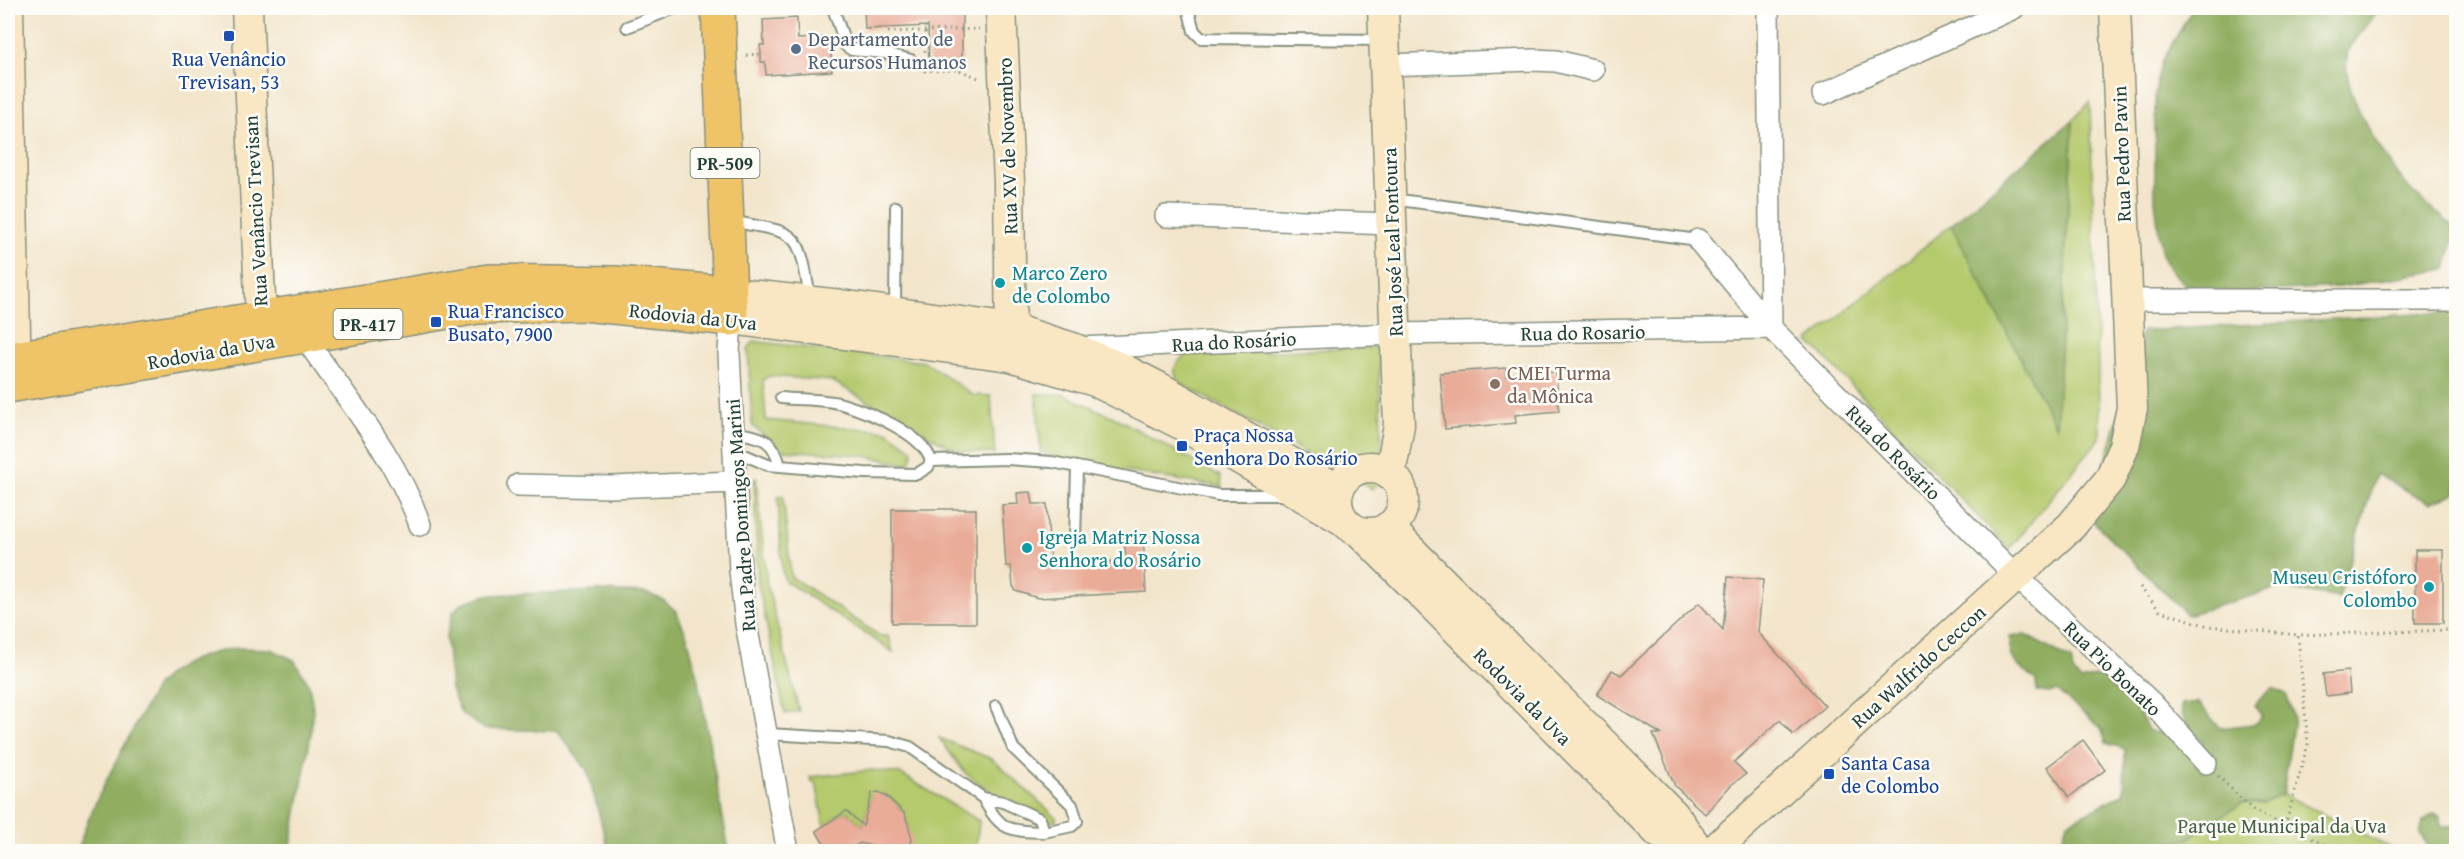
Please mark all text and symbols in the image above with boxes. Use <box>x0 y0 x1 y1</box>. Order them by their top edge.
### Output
place label: Departamento de Recursos Humanos <box>808 24 967 76</box>
marker: Rua Venâncio Trevisan, 53 <box>222 29 236 43</box>
marker: Departamento de Recursos Humanos <box>789 42 803 56</box>
place label: Rua Venâncio Trevisan, 53 <box>172 44 286 96</box>
street label: Rua XV de Novembro <box>989 57 1025 235</box>
street label: Rua Pedro Pavin <box>2104 85 2138 223</box>
street label: Rua Venâncio Trevisan <box>236 115 274 307</box>
street label: Rua José Leal Fontoura <box>1374 146 1410 337</box>
road number: PR-509 <box>690 148 760 178</box>
place label: Marco Zero de Colombo <box>1012 258 1110 310</box>
marker: Marco Zero de Colombo <box>993 276 1007 290</box>
street label: Rodovia da Uva <box>628 295 759 337</box>
place label: Rua Francisco Busato, 7900 <box>448 296 564 348</box>
road number: PR-417 <box>334 309 403 339</box>
marker: Rua Francisco Busato, 7900 <box>429 315 443 329</box>
street label: Rua do Rosario <box>1520 316 1646 348</box>
street label: Rua do Rosário <box>1171 323 1297 359</box>
street label: Rodovia da Uva <box>145 325 277 376</box>
place label: CMEI Turma da Mônica <box>1507 358 1612 410</box>
marker: CMEI Turma da Mônica <box>1488 377 1502 391</box>
street label: Rua Padre Domingos Marini <box>717 397 763 632</box>
street label: Rua do Rosário <box>1840 398 1948 506</box>
place label: Praça Nossa Senhora Do Rosário <box>1194 420 1358 472</box>
marker: Praça Nossa Senhora Do Rosário <box>1175 439 1189 453</box>
place label: Igreja Matriz Nossa Senhora do Rosário <box>1039 522 1201 574</box>
marker: Igreja Matriz Nossa Senhora do Rosário <box>1020 541 1034 555</box>
place label: Museu Cristóforo Colombo <box>2273 562 2417 614</box>
marker: Museu Cristóforo Colombo <box>2422 580 2436 594</box>
street label: Rua Walfrido Ceccon <box>1844 598 1992 734</box>
street label: Rua Pio Bonato <box>2057 614 2169 722</box>
street label: Rodovia da Uva <box>1467 640 1579 752</box>
place label: Santa Casa de Colombo <box>1841 748 1939 800</box>
marker: Santa Casa de Colombo <box>1822 767 1836 781</box>
park label: Parque Municipal da Uva <box>2178 811 2387 840</box>

